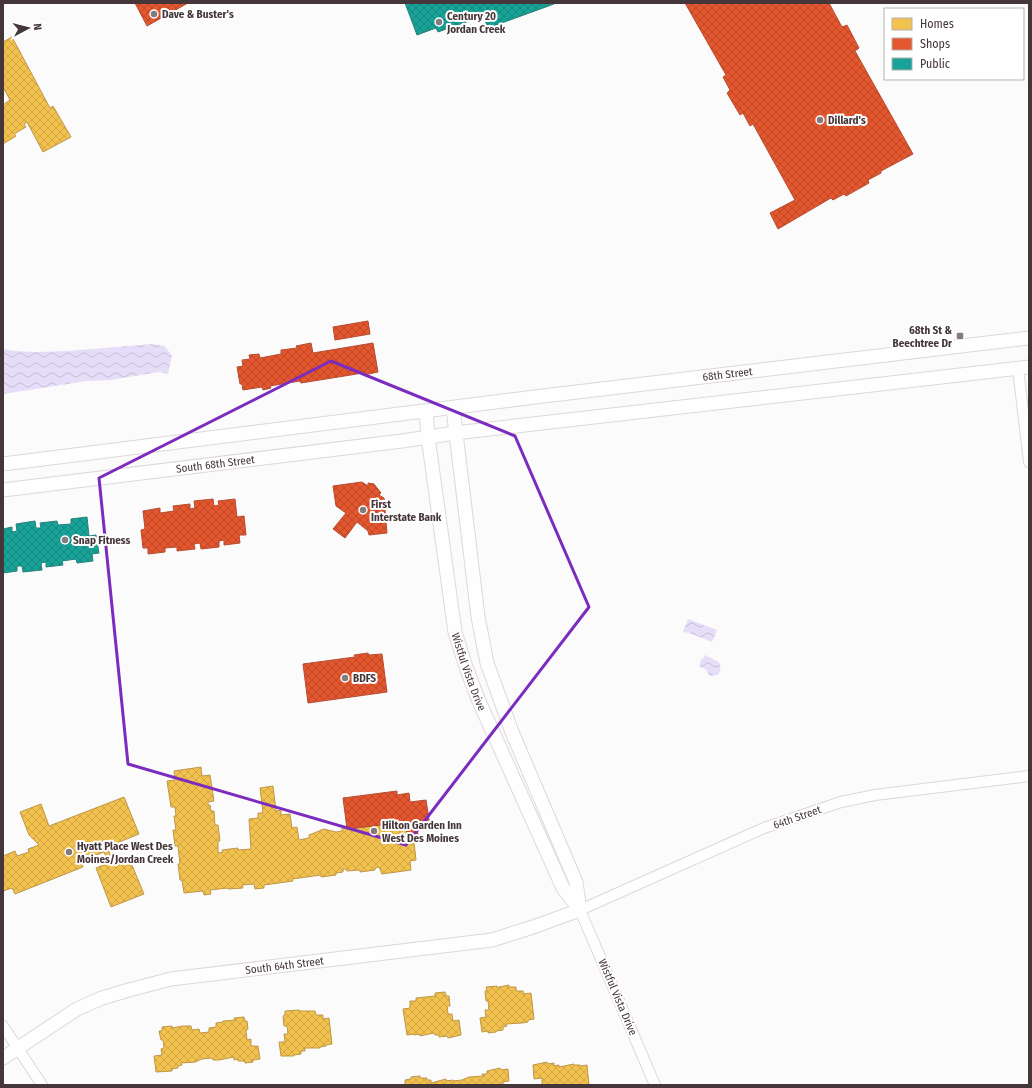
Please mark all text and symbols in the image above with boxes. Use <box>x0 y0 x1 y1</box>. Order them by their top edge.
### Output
north arrow <box>8 8 48 48</box>
place label: Dave & Buster's <box>162 8 234 21</box>
legend <box>884 8 1024 80</box>
marker: Dave & Buster's <box>149 9 159 19</box>
place label: Century 20 Jordan Creek <box>446 10 506 36</box>
marker: Century 20 Jordan Creek <box>434 17 444 27</box>
text: Homes <box>920 17 954 31</box>
text: N <box>31 23 44 31</box>
text: Shops <box>920 37 950 51</box>
text: Public <box>920 57 950 71</box>
place label: Dillard's <box>828 114 866 127</box>
marker: Dillard's <box>815 115 825 125</box>
place label: 68th St & Beechtree Dr <box>893 324 953 350</box>
marker: 68th St & Beechtree Dr <box>955 331 965 341</box>
street label: 68th Street <box>702 365 754 384</box>
street label: South 68th Street <box>175 453 256 476</box>
place label: First Interstate Bank <box>371 498 442 524</box>
marker: First Interstate Bank <box>358 505 368 515</box>
place label: Snap Fitness <box>73 534 131 547</box>
marker: Snap Fitness <box>60 535 70 545</box>
street label: Wistful Vista Drive <box>449 631 488 713</box>
place label: BDFS <box>353 672 376 685</box>
marker: BDFS <box>340 673 350 683</box>
street label: 64th Street <box>771 803 823 832</box>
place label: Hilton Garden Inn West Des Moines <box>382 819 462 845</box>
marker: Hilton Garden Inn West Des Moines <box>369 826 379 836</box>
place label: Hyatt Place West Des Moines/Jordan Creek <box>77 840 174 866</box>
marker: Hyatt Place West Des Moines/Jordan Creek <box>64 847 74 857</box>
street label: South 64th Street <box>245 954 325 977</box>
street label: Wistful Vista Drive <box>596 957 639 1037</box>

